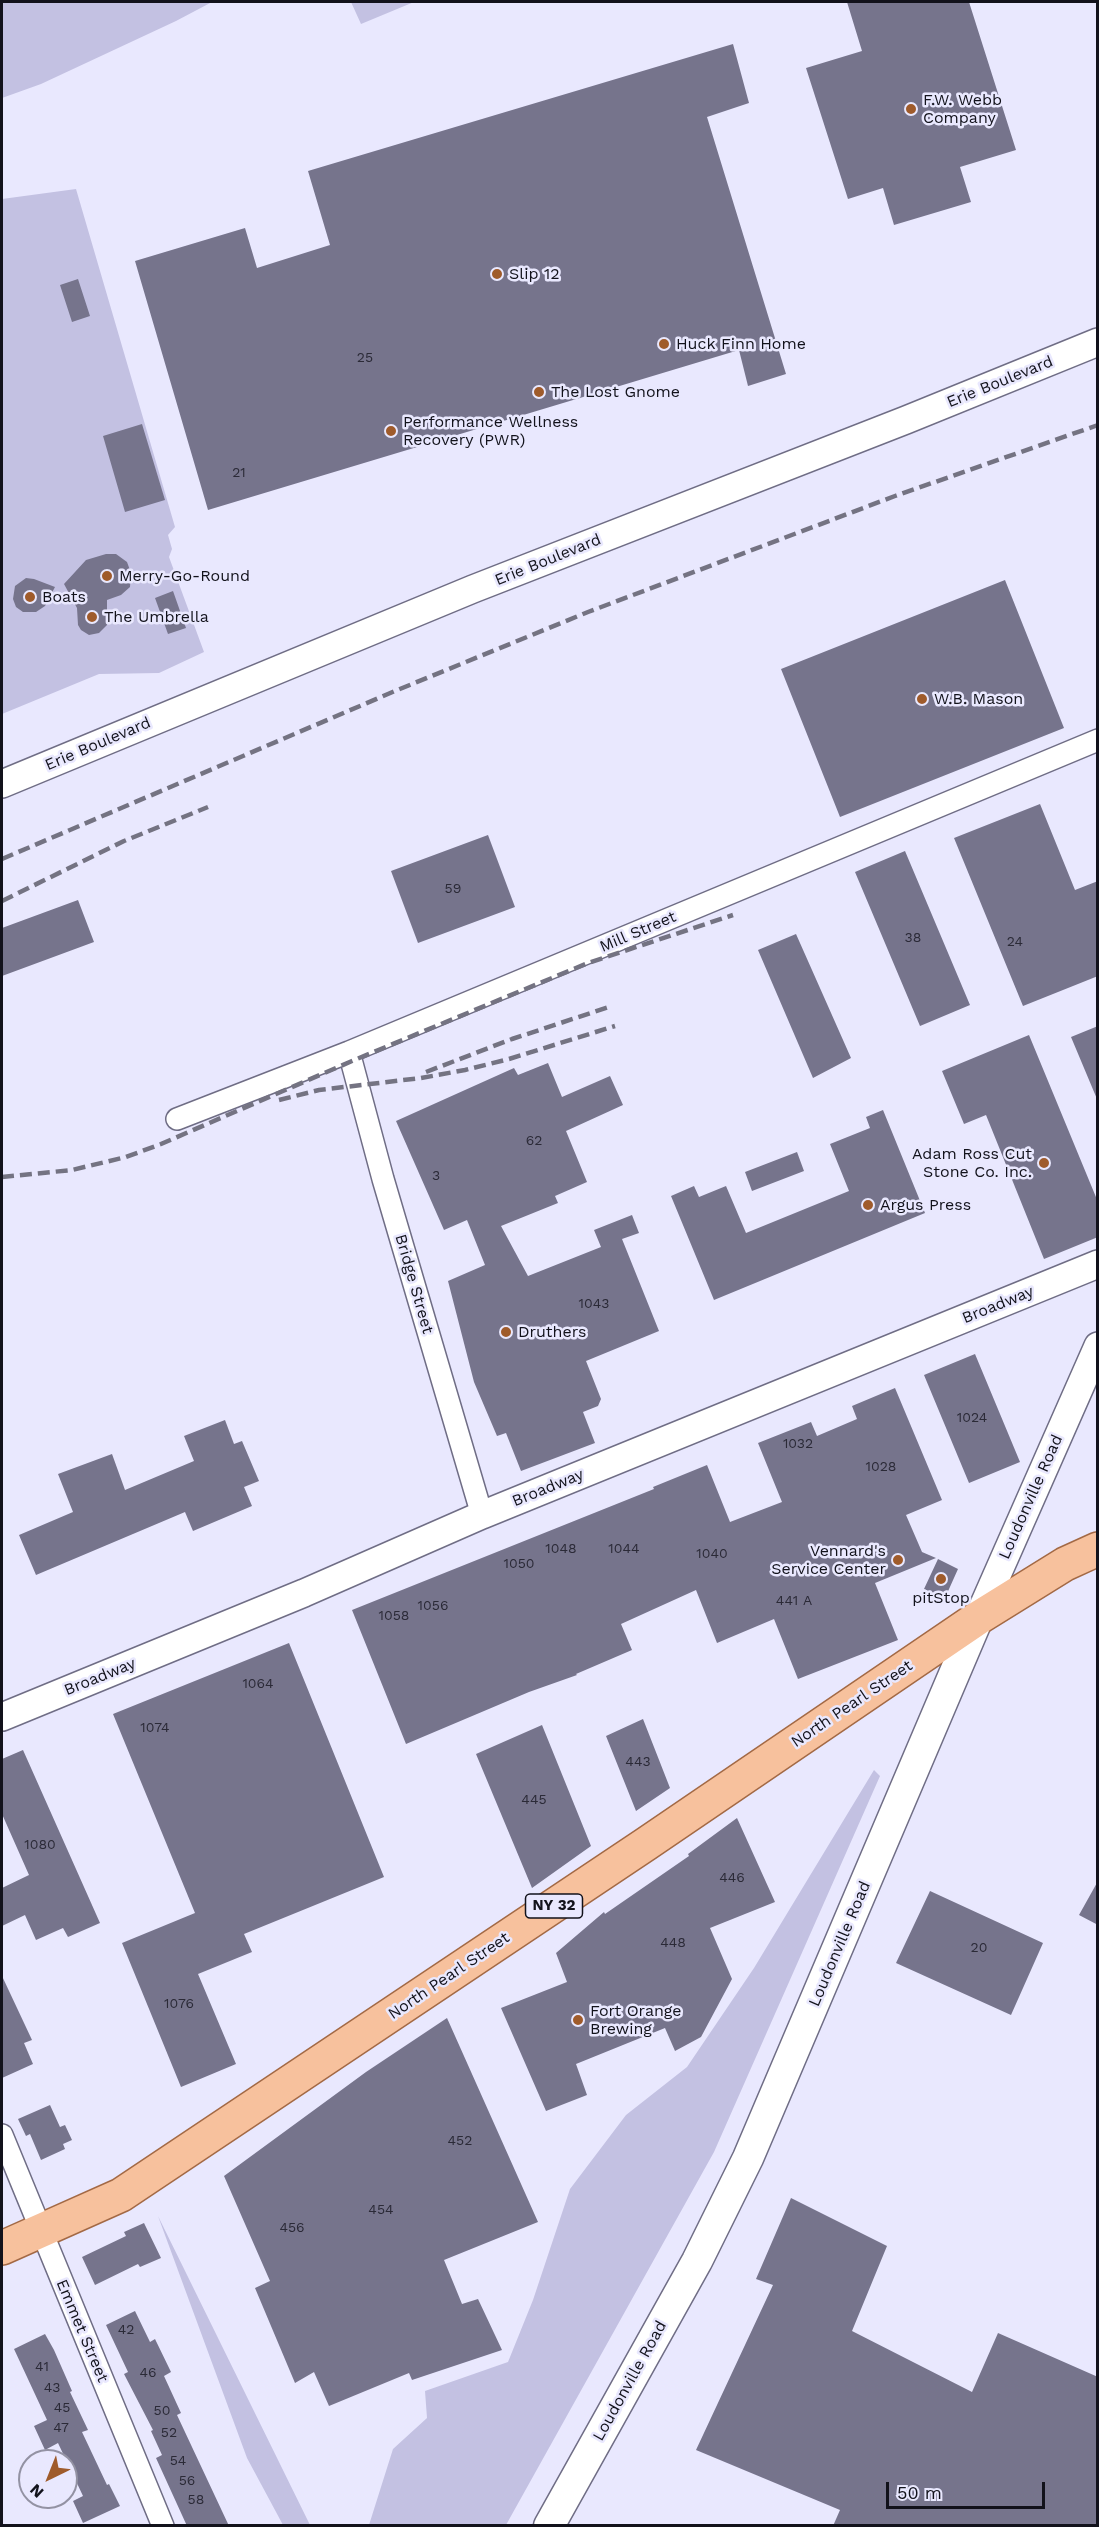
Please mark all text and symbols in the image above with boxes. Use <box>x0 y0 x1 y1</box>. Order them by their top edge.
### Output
place label: F.W. Webb Company <box>923 90 1002 128</box>
marker: F.W. Webb Company <box>904 102 918 116</box>
place label: Slip 12 <box>509 264 559 284</box>
marker: Slip 12 <box>490 267 504 281</box>
place label: Huck Finn Home <box>676 334 806 354</box>
marker: Huck Finn Home <box>657 337 671 351</box>
house number: 25 <box>357 350 373 366</box>
street label: Erie Boulevard <box>944 352 1056 412</box>
place label: The Lost Gnome <box>551 382 680 402</box>
marker: The Lost Gnome <box>532 385 546 399</box>
place label: Performance Wellness Recovery (PWR) <box>403 412 578 450</box>
marker: Performance Wellness Recovery (PWR) <box>384 424 398 438</box>
house number: 21 <box>232 465 246 481</box>
street label: Erie Boulevard <box>492 530 604 590</box>
place label: Merry-Go-Round <box>119 566 250 586</box>
marker: Merry-Go-Round <box>100 569 114 583</box>
place label: Boats <box>42 587 86 607</box>
marker: Boats <box>23 590 37 604</box>
place label: The Umbrella <box>104 607 209 627</box>
marker: The Umbrella <box>85 610 99 624</box>
place label: W.B. Mason <box>934 689 1023 709</box>
marker: W.B. Mason <box>915 692 929 706</box>
street label: Erie Boulevard <box>42 713 154 775</box>
house number: 59 <box>445 881 461 897</box>
street label: Mill Street <box>597 907 679 957</box>
house number: 38 <box>905 930 921 946</box>
house number: 24 <box>1007 934 1023 950</box>
house number: 62 <box>526 1133 542 1149</box>
place label: Adam Ross Cut Stone Co. Inc. <box>912 1144 1032 1182</box>
marker: Adam Ross Cut Stone Co. Inc. <box>1037 1156 1051 1170</box>
house number: 3 <box>432 1168 440 1184</box>
place label: Argus Press <box>880 1195 971 1215</box>
marker: Argus Press <box>861 1198 875 1212</box>
street label: Bridge Street <box>391 1232 437 1336</box>
street label: Broadway <box>959 1282 1037 1328</box>
house number: 1043 <box>579 1296 609 1312</box>
place label: Druthers <box>518 1322 586 1342</box>
marker: Druthers <box>499 1325 513 1339</box>
house number: 1024 <box>957 1410 987 1426</box>
street label: Loudonville Road <box>995 1432 1067 1562</box>
house number: 1032 <box>783 1436 813 1452</box>
house number: 1028 <box>866 1459 896 1475</box>
street label: Broadway <box>509 1465 587 1511</box>
house number: 1048 <box>545 1541 577 1557</box>
house number: 1044 <box>608 1541 640 1557</box>
place label: Vennard's Service Center <box>771 1541 886 1579</box>
house number: 1040 <box>696 1546 728 1562</box>
marker: Vennard's Service Center <box>891 1553 905 1567</box>
house number: 1050 <box>503 1556 535 1572</box>
marker: pitStop <box>934 1572 948 1586</box>
place label: pitStop <box>912 1588 970 1608</box>
house number: 441 A <box>776 1593 812 1609</box>
house number: 1056 <box>418 1598 448 1614</box>
house number: 1058 <box>379 1608 409 1624</box>
street label: Broadway <box>61 1654 139 1700</box>
street label: North Pearl Street <box>788 1656 916 1752</box>
house number: 1064 <box>242 1676 274 1692</box>
house number: 1074 <box>140 1720 170 1736</box>
house number: 443 <box>625 1754 651 1770</box>
house number: 445 <box>521 1792 547 1808</box>
house number: 1080 <box>24 1837 56 1853</box>
house number: 446 <box>719 1870 745 1886</box>
street label: Loudonville Road <box>805 1878 875 2010</box>
road number: NY 32 <box>526 1894 582 1918</box>
street label: North Pearl Street <box>385 1928 513 2024</box>
house number: 448 <box>660 1935 686 1951</box>
house number: 20 <box>971 1940 987 1956</box>
house number: 1076 <box>164 1996 194 2012</box>
place label: Fort Orange Brewing <box>590 2001 682 2039</box>
marker: Fort Orange Brewing <box>571 2013 585 2027</box>
house number: 452 <box>448 2133 472 2149</box>
house number: 454 <box>368 2202 394 2218</box>
house number: 456 <box>279 2220 305 2236</box>
street label: Emmet Street <box>52 2277 112 2385</box>
street label: Loudonville Road <box>589 2318 671 2444</box>
house number: 42 <box>118 2322 134 2338</box>
house number: 41 <box>35 2359 49 2375</box>
house number: 46 <box>139 2365 157 2381</box>
house number: 43 <box>44 2380 60 2396</box>
house number: 45 <box>54 2400 70 2416</box>
house number: 50 <box>154 2403 170 2419</box>
house number: 47 <box>53 2420 69 2436</box>
house number: 52 <box>161 2425 177 2441</box>
north arrow <box>18 2449 78 2509</box>
house number: 54 <box>170 2453 186 2469</box>
scale bar <box>889 2470 1048 2508</box>
house number: 56 <box>179 2473 195 2489</box>
text: N <box>26 2480 48 2502</box>
text: 50 m <box>897 2482 942 2503</box>
house number: 58 <box>188 2492 204 2508</box>

